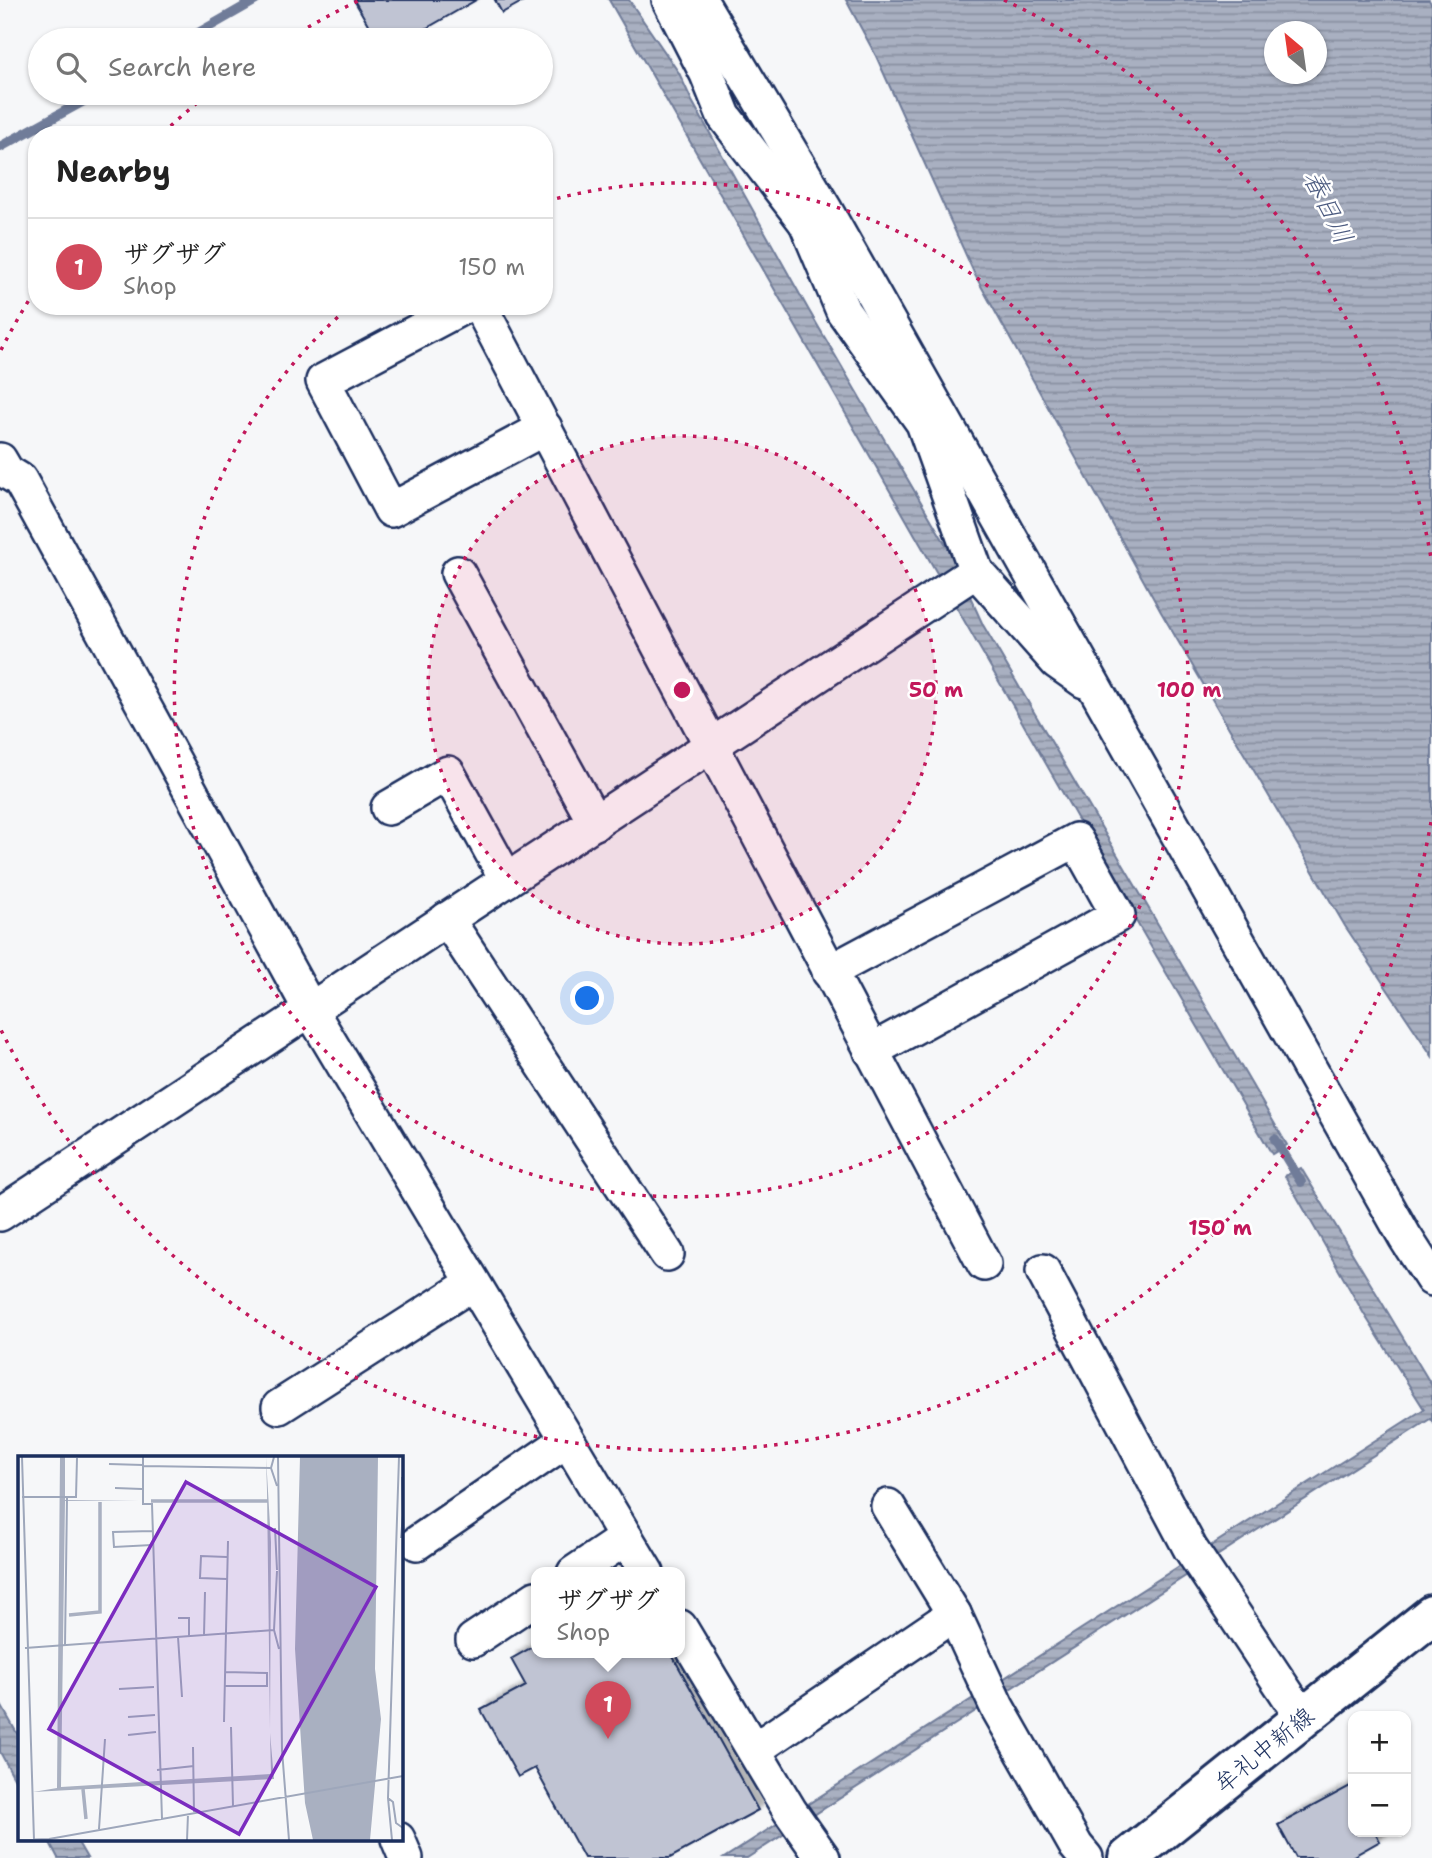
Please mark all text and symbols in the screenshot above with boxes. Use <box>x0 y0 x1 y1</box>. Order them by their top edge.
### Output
north arrow <box>1264 21 1327 84</box>
search box <box>28 28 553 105</box>
icon: search <box>52 48 90 86</box>
text: Search here <box>108 49 257 84</box>
text: Nearby <box>56 151 171 192</box>
water label: 春日川 <box>1296 164 1362 250</box>
text: ザグザグ <box>123 236 226 271</box>
text: 1 <box>74 252 84 282</box>
text: 150 m <box>458 252 525 282</box>
text: Shop <box>123 271 177 301</box>
text: 50 m <box>909 676 963 704</box>
text: 100 m <box>1157 676 1221 704</box>
centre of rings <box>670 678 694 702</box>
your location <box>570 981 604 1015</box>
text: 150 m <box>1188 1214 1252 1242</box>
inset map <box>18 1456 402 1840</box>
popup <box>531 1567 685 1658</box>
text: ザグザグ <box>557 1582 659 1617</box>
text: Shop <box>557 1617 610 1647</box>
pin: 1 <box>585 1681 631 1739</box>
street label: 牟礼中新線 <box>1207 1700 1321 1800</box>
map controls <box>1348 1711 1411 1837</box>
button: + <box>1348 1711 1411 1774</box>
button: − <box>1348 1774 1411 1837</box>

